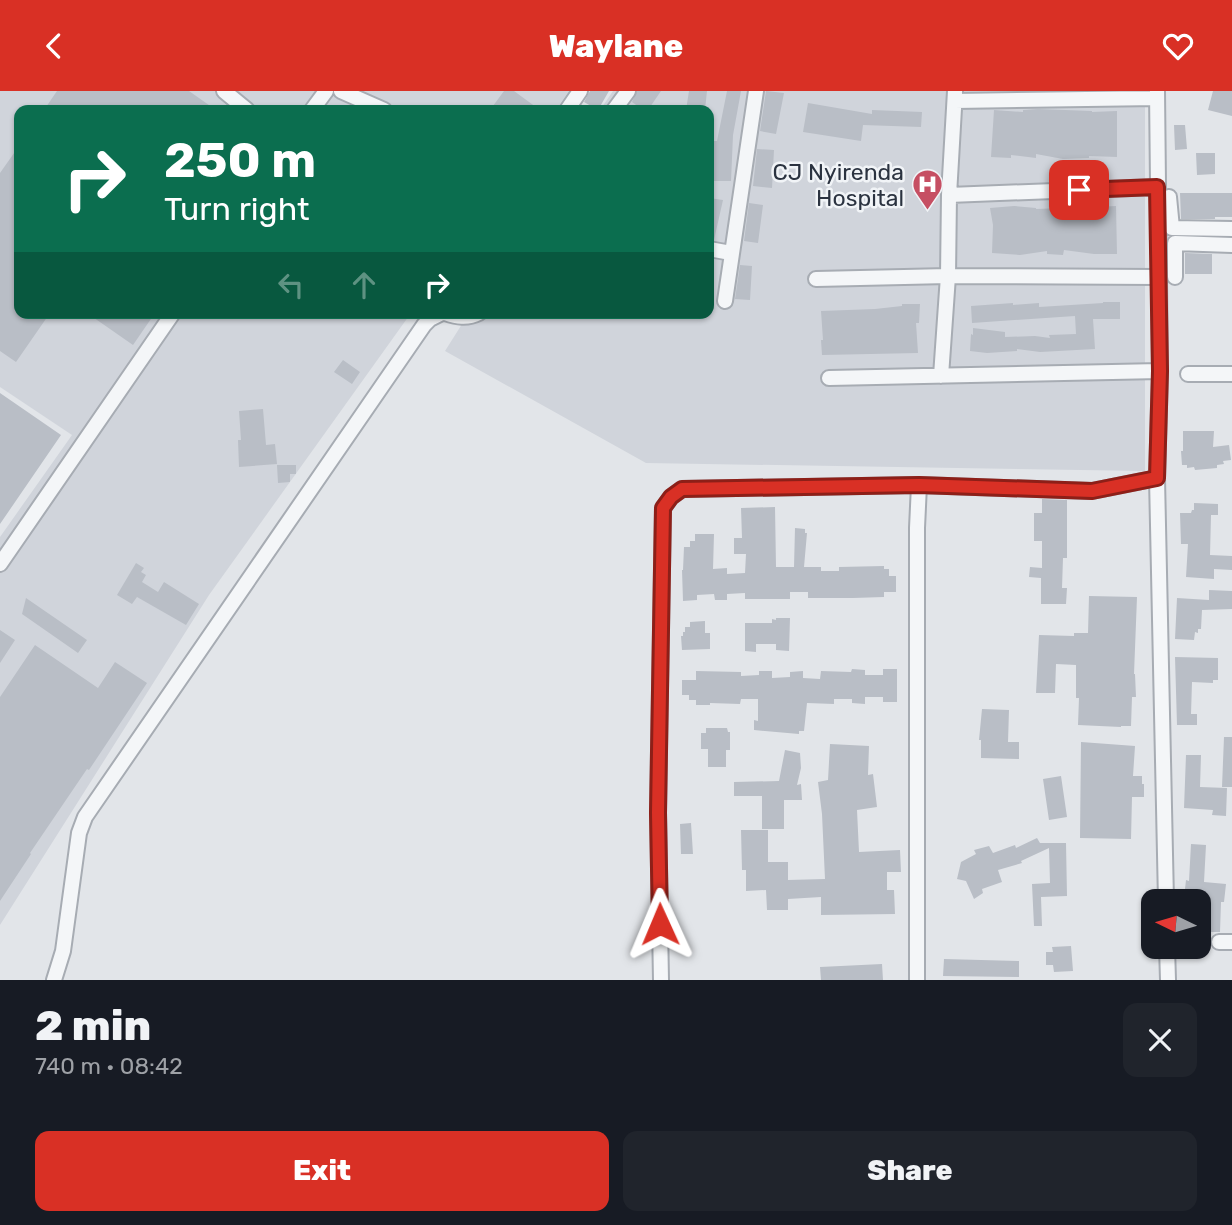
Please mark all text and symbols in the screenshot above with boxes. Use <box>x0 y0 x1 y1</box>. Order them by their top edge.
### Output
icon: back <box>35 27 73 65</box>
text: Waylane <box>549 27 683 65</box>
icon: heart <box>1159 27 1197 65</box>
text: 250 m <box>164 131 316 189</box>
icon: right <box>49 133 140 224</box>
place label: CJ Nyirenda Hospital <box>773 158 904 212</box>
pin <box>1049 160 1109 220</box>
hospital icon: CJ Nyirenda Hospital <box>910 168 944 212</box>
icon: arrive <box>1060 171 1098 209</box>
text: Turn right <box>164 190 309 228</box>
icon: left <box>272 266 310 304</box>
icon: ahead <box>345 266 383 304</box>
icon: right <box>418 266 456 304</box>
position arrow <box>623 887 697 961</box>
north arrow <box>1141 889 1211 959</box>
map controls <box>1141 889 1211 959</box>
text: 2 min <box>35 1001 151 1051</box>
button: close <box>1123 1003 1197 1077</box>
text: 740 m · 08:42 <box>35 1052 183 1080</box>
button: Exit <box>35 1131 609 1211</box>
button: Share <box>623 1131 1197 1211</box>

